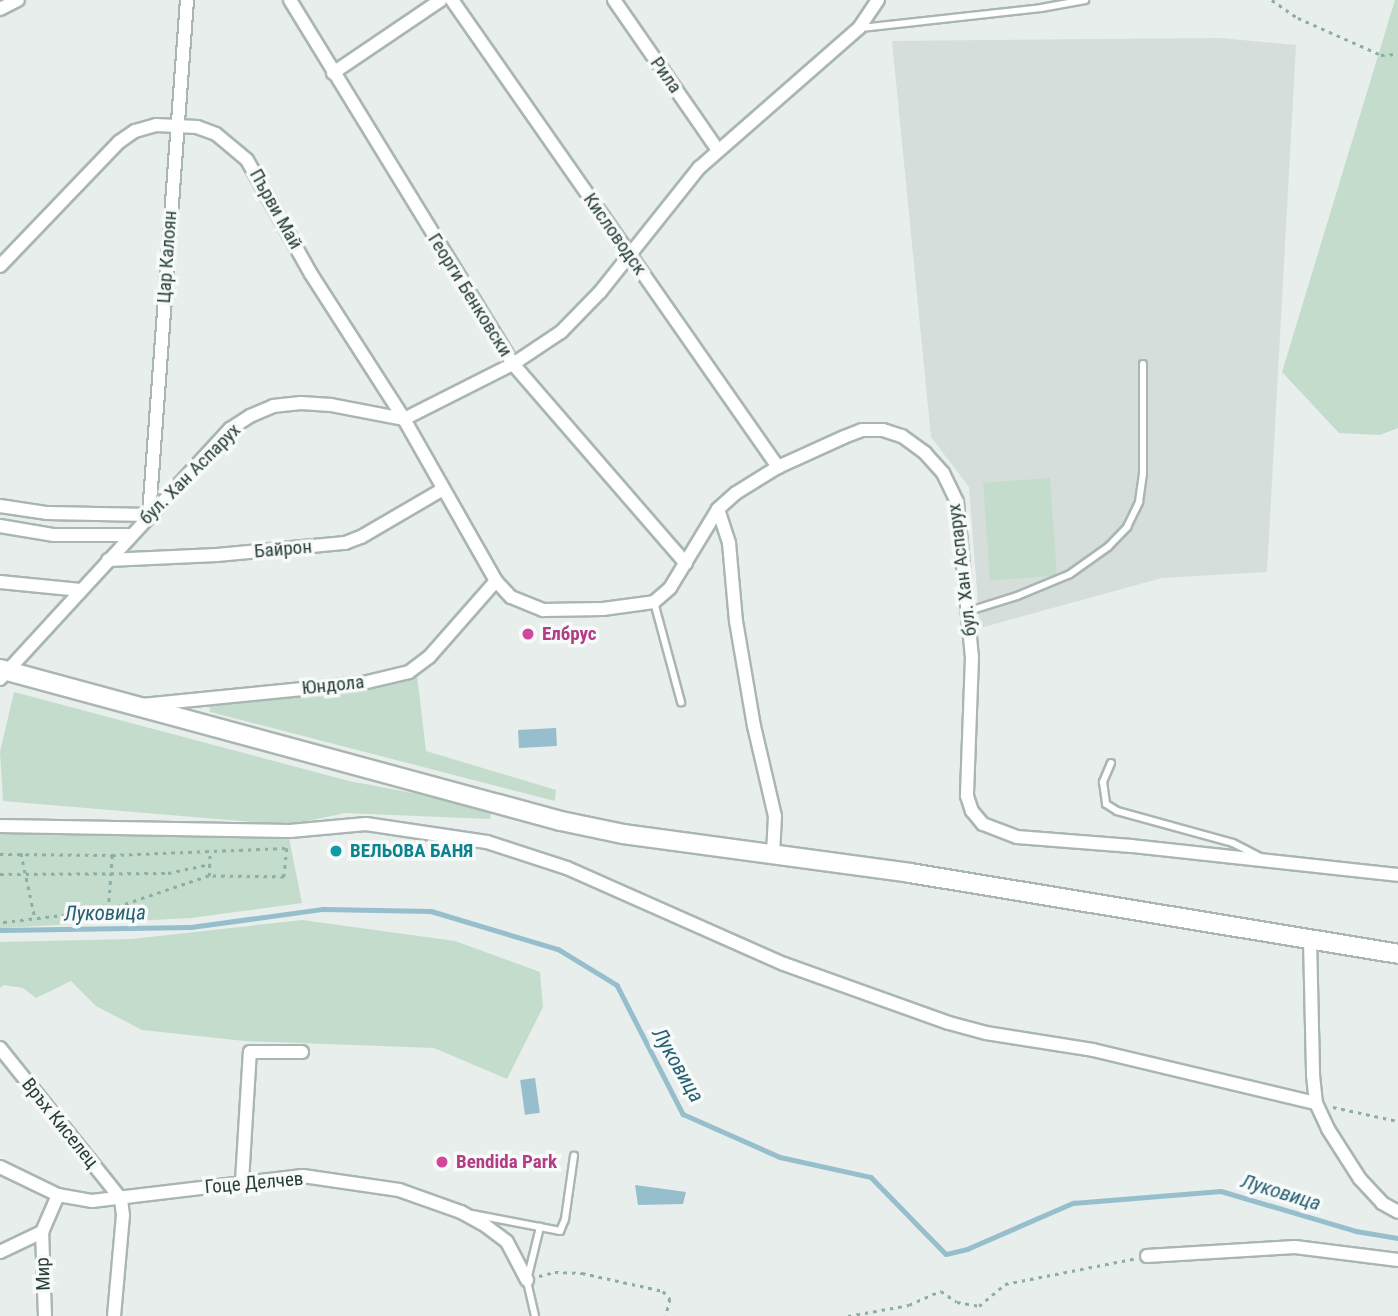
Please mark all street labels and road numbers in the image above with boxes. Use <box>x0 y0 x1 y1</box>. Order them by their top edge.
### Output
street label: Рила <box>645 52 687 98</box>
street label: Първи Май <box>245 165 307 253</box>
street label: Кисловодск <box>579 189 651 279</box>
street label: Цар Калоян <box>152 210 182 304</box>
street label: Георги Бенковски <box>423 229 517 361</box>
street label: бул. Хан Аспарух <box>135 419 245 529</box>
street label: бул. Хан Аспарух <box>943 502 981 638</box>
street label: Байрон <box>253 535 313 563</box>
street label: Юндола <box>301 670 365 700</box>
street label: Връх Киселец <box>17 1074 103 1172</box>
street label: Гоце Делчев <box>204 1167 304 1199</box>
street label: Мир <box>31 1257 55 1291</box>

